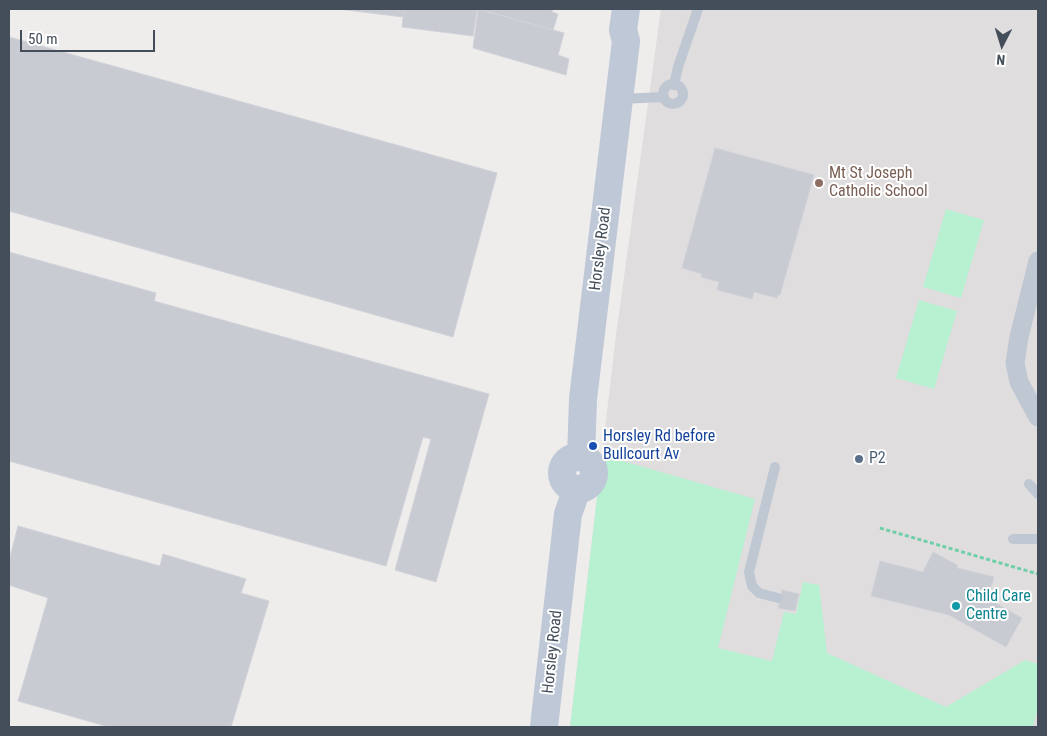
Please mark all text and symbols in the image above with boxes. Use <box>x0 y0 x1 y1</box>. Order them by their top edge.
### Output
scale bar <box>22 20 158 52</box>
north arrow <box>977 20 1027 70</box>
text: 50 m <box>28 30 58 48</box>
text: N <box>996 52 1006 68</box>
place label: Mt St Joseph Catholic School <box>829 164 928 202</box>
marker: Mt St Joseph Catholic School <box>813 177 825 189</box>
street label: Horsley Road <box>586 206 616 292</box>
place label: Horsley Rd before Bullcourt Av <box>603 427 715 465</box>
marker: Horsley Rd before Bullcourt Av <box>587 440 599 452</box>
place label: P2 <box>869 449 886 469</box>
marker: P2 <box>853 453 865 465</box>
place label: Child Care Centre <box>966 587 1031 625</box>
marker: Child Care Centre <box>950 600 962 612</box>
street label: Horsley Road <box>539 609 567 695</box>

